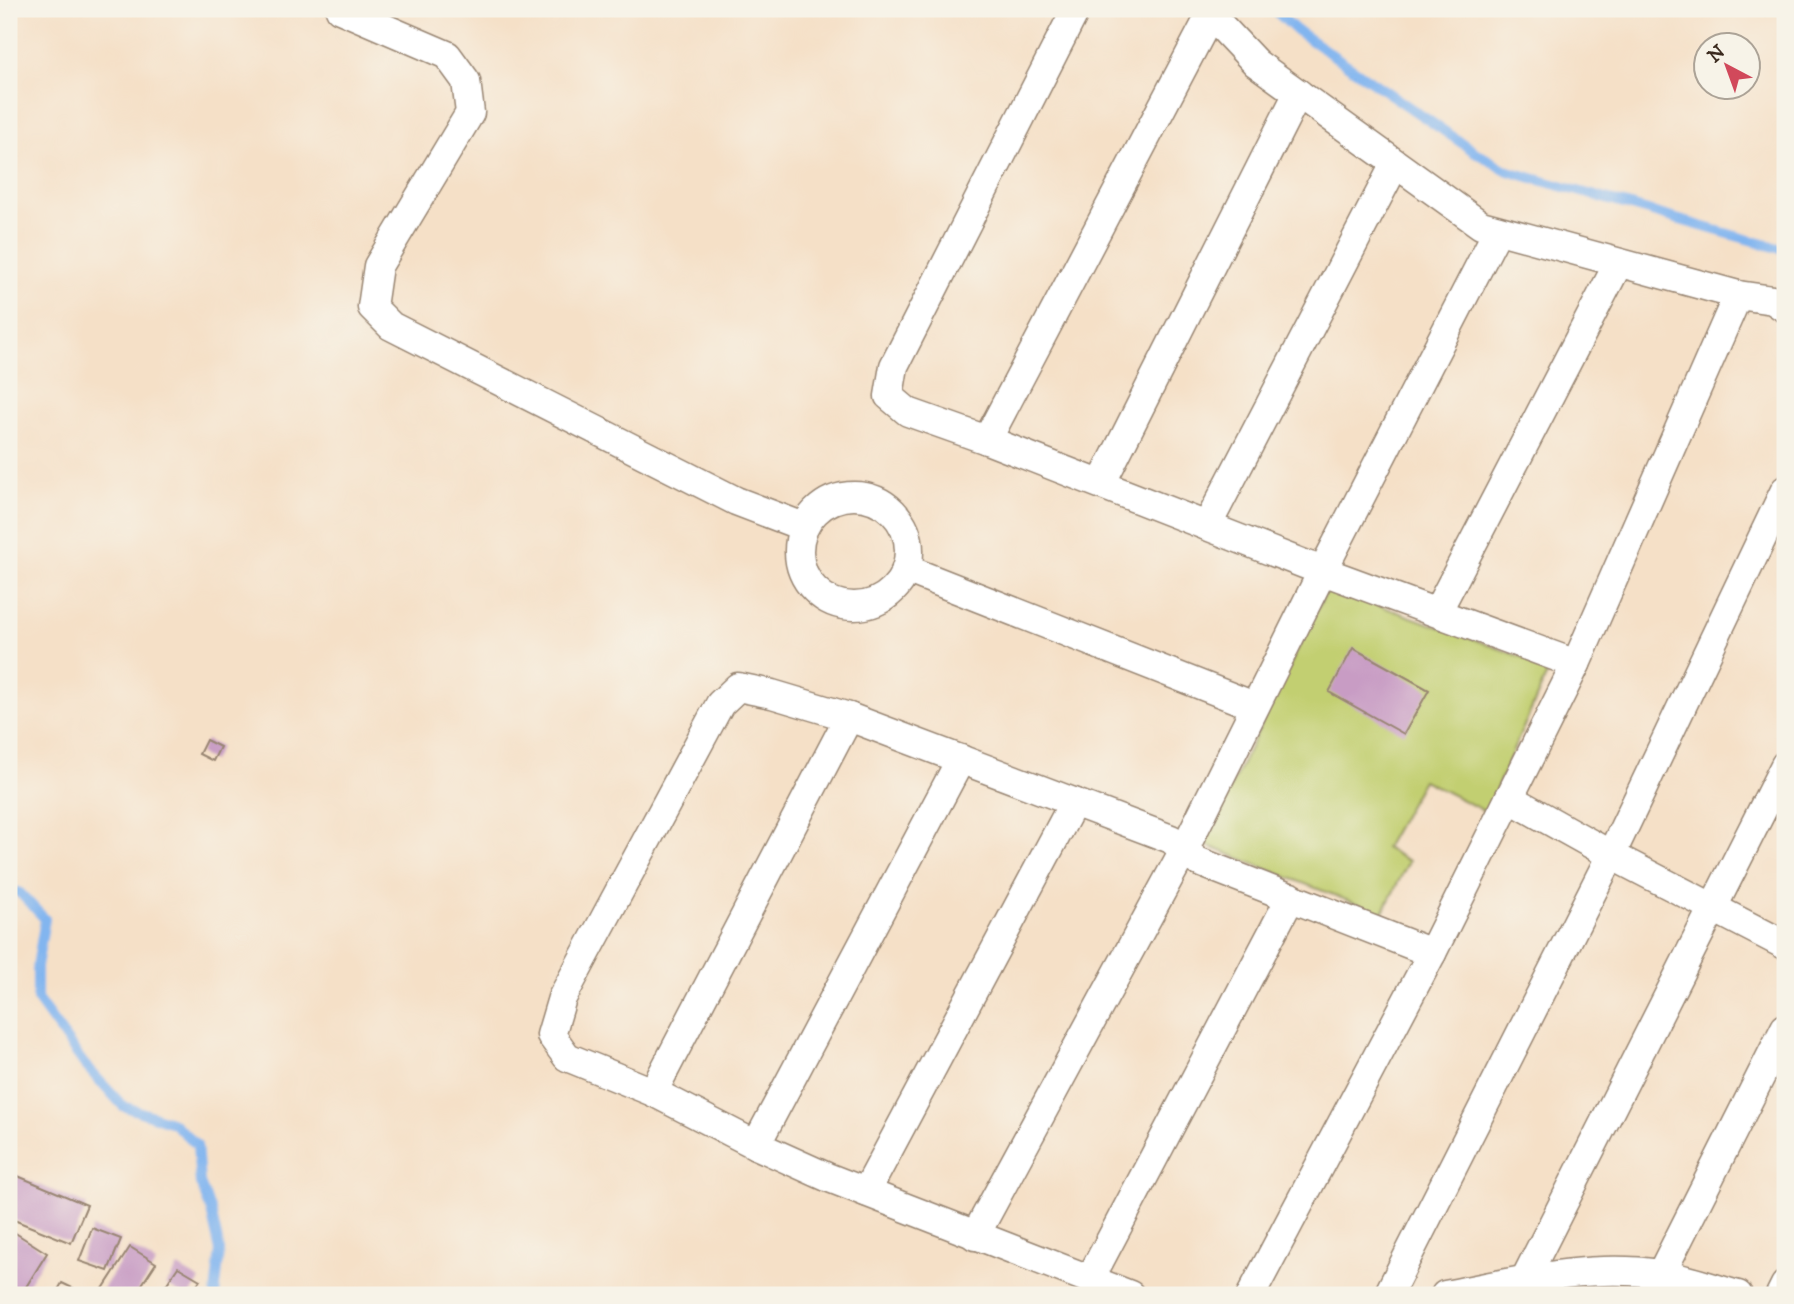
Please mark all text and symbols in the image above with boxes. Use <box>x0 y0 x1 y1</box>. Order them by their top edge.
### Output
north arrow <box>1692 32 1762 102</box>
text: N <box>1703 40 1731 68</box>

